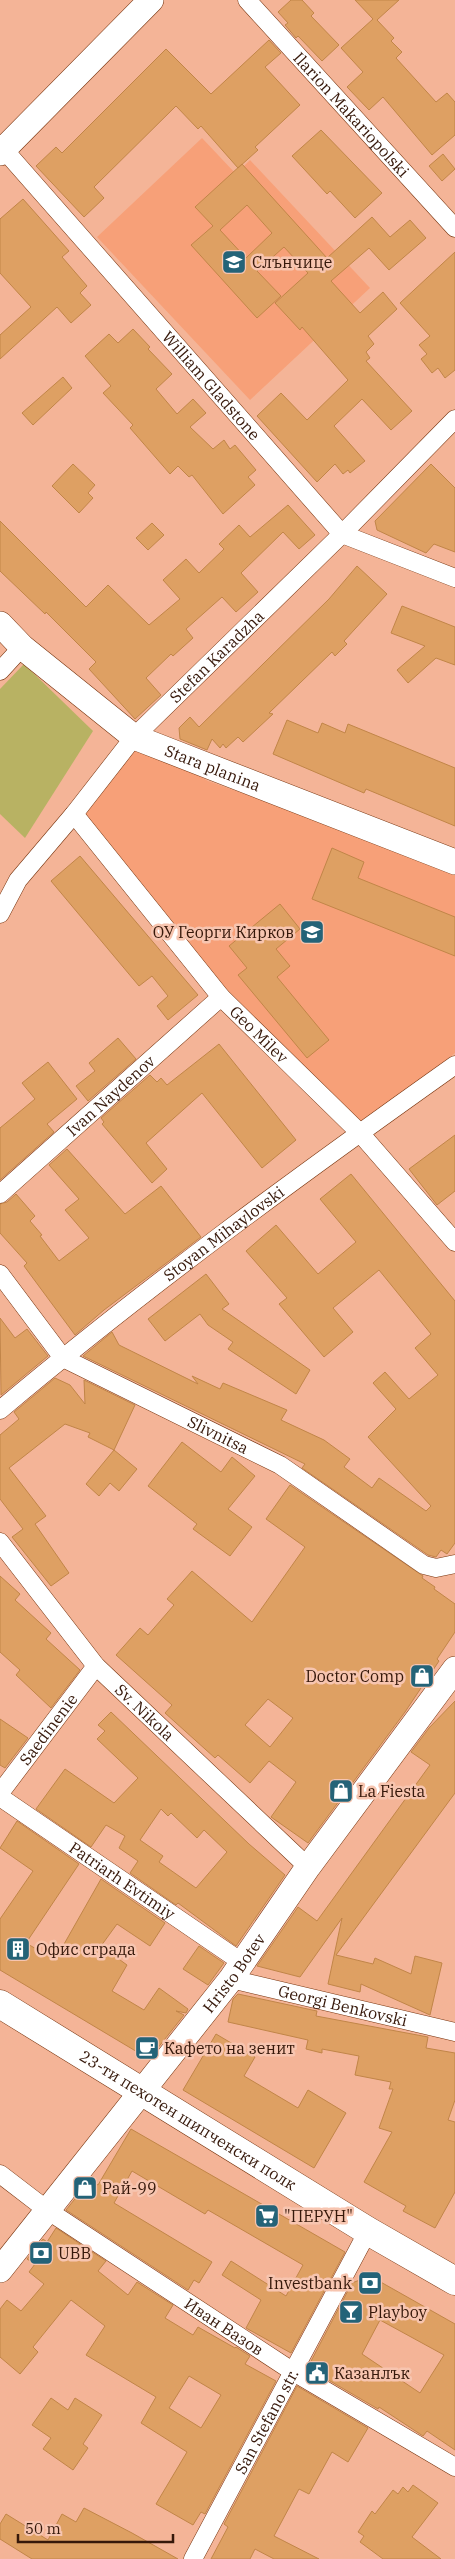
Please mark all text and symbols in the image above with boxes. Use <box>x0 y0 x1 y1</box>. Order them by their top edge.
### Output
street label: Ilarion Makariopolski <box>289 48 414 181</box>
school or university icon: Слънчице <box>221 249 247 275</box>
place label: Слънчице <box>252 252 332 272</box>
street label: William Gladstone <box>158 327 265 444</box>
street label: Stefan Karadzha <box>165 606 268 707</box>
street label: Stara planina <box>162 740 264 795</box>
school or university icon: ОУ Георги Кирков <box>299 919 325 945</box>
place label: ОУ Георги Кирков <box>153 922 294 942</box>
street label: Geo Milev <box>226 1001 293 1068</box>
street label: Ivan Naydenov <box>62 1051 159 1140</box>
street label: Stoyan Mihaylovski <box>159 1182 288 1285</box>
street label: Slivnitsa <box>184 1411 252 1458</box>
shop icon: Doctor Comp <box>409 1663 435 1689</box>
place label: Doctor Comp <box>305 1666 404 1686</box>
street label: Sv. Nikola <box>111 1679 179 1745</box>
street label: Saedinenie <box>15 1689 82 1769</box>
shop icon: La Fiesta <box>328 1778 354 1804</box>
place label: La Fiesta <box>358 1781 426 1801</box>
street label: Patriarh Evtimiy <box>65 1837 179 1924</box>
street label: Hristo Botev <box>198 1929 270 2017</box>
building icon: Офис сграда <box>5 1936 31 1962</box>
place label: Офис сграда <box>36 1939 136 1959</box>
street label: Georgi Benkovski <box>276 1981 409 2030</box>
cafe icon: Кафето на зенит <box>134 2035 160 2061</box>
place label: Кафето на зенит <box>164 2038 295 2058</box>
street label: 23-ти пехотен шипченски полк <box>76 2046 301 2195</box>
shop icon: Рай-99 <box>72 2175 98 2201</box>
place label: Рай-99 <box>102 2178 157 2198</box>
supermarket icon: "ПЕРУН" <box>254 2203 280 2229</box>
place label: "ПЕРУН" <box>284 2206 353 2226</box>
bank icon: UBB <box>28 2240 54 2266</box>
place label: UBB <box>58 2243 91 2263</box>
bank icon: Investbank <box>357 2270 383 2296</box>
place label: Investbank <box>268 2273 353 2293</box>
street label: Иван Вазов <box>181 2293 267 2359</box>
bar icon: Playboy <box>338 2299 364 2325</box>
place label: Playboy <box>368 2302 428 2322</box>
public building icon: Казанлък <box>304 2360 330 2386</box>
place label: Казанлък <box>334 2363 411 2383</box>
street label: San Stefano str. <box>230 2365 303 2477</box>
scale bar <box>18 2512 172 2544</box>
text: 50 m <box>25 2519 61 2538</box>

